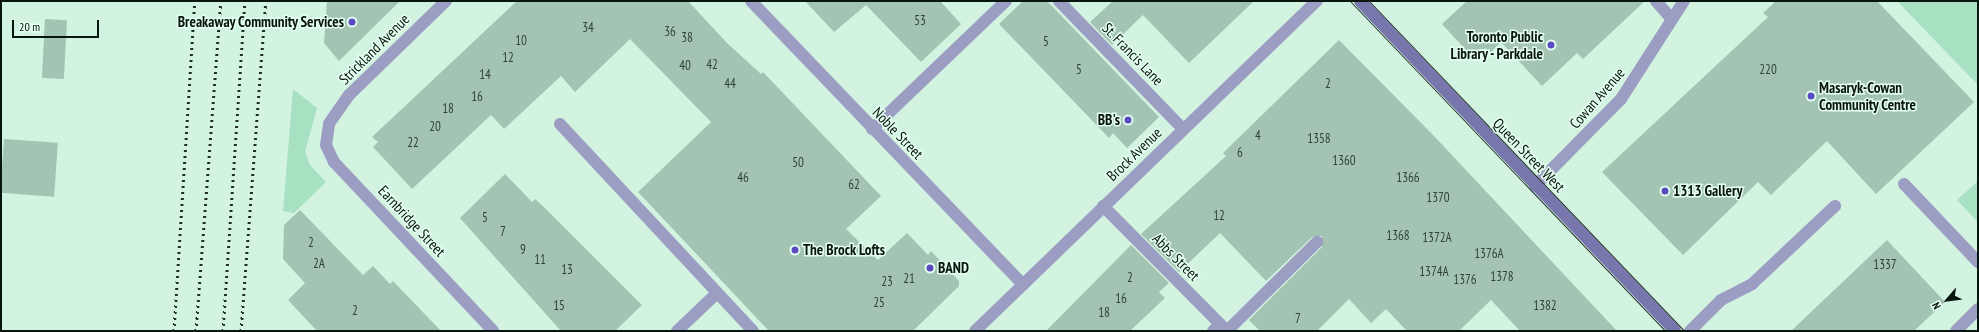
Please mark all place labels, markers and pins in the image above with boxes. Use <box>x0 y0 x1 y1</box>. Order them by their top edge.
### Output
place label: Breakaway Community Services <box>177 13 344 31</box>
marker: Breakaway Community Services <box>347 17 357 27</box>
place label: Toronto Public Library - Parkdale <box>1449 27 1543 62</box>
marker: Toronto Public Library - Parkdale <box>1546 40 1556 50</box>
place label: Masaryk-Cowan Community Centre <box>1819 78 1917 113</box>
marker: Masaryk-Cowan Community Centre <box>1806 91 1816 101</box>
place label: BB's <box>1098 111 1120 129</box>
marker: BB's <box>1123 115 1133 125</box>
place label: 1313 Gallery <box>1673 182 1743 200</box>
marker: 1313 Gallery <box>1660 186 1670 196</box>
place label: The Brock Lofts <box>803 241 885 259</box>
marker: The Brock Lofts <box>790 245 800 255</box>
place label: BAND <box>938 259 969 277</box>
marker: BAND <box>925 263 935 273</box>

